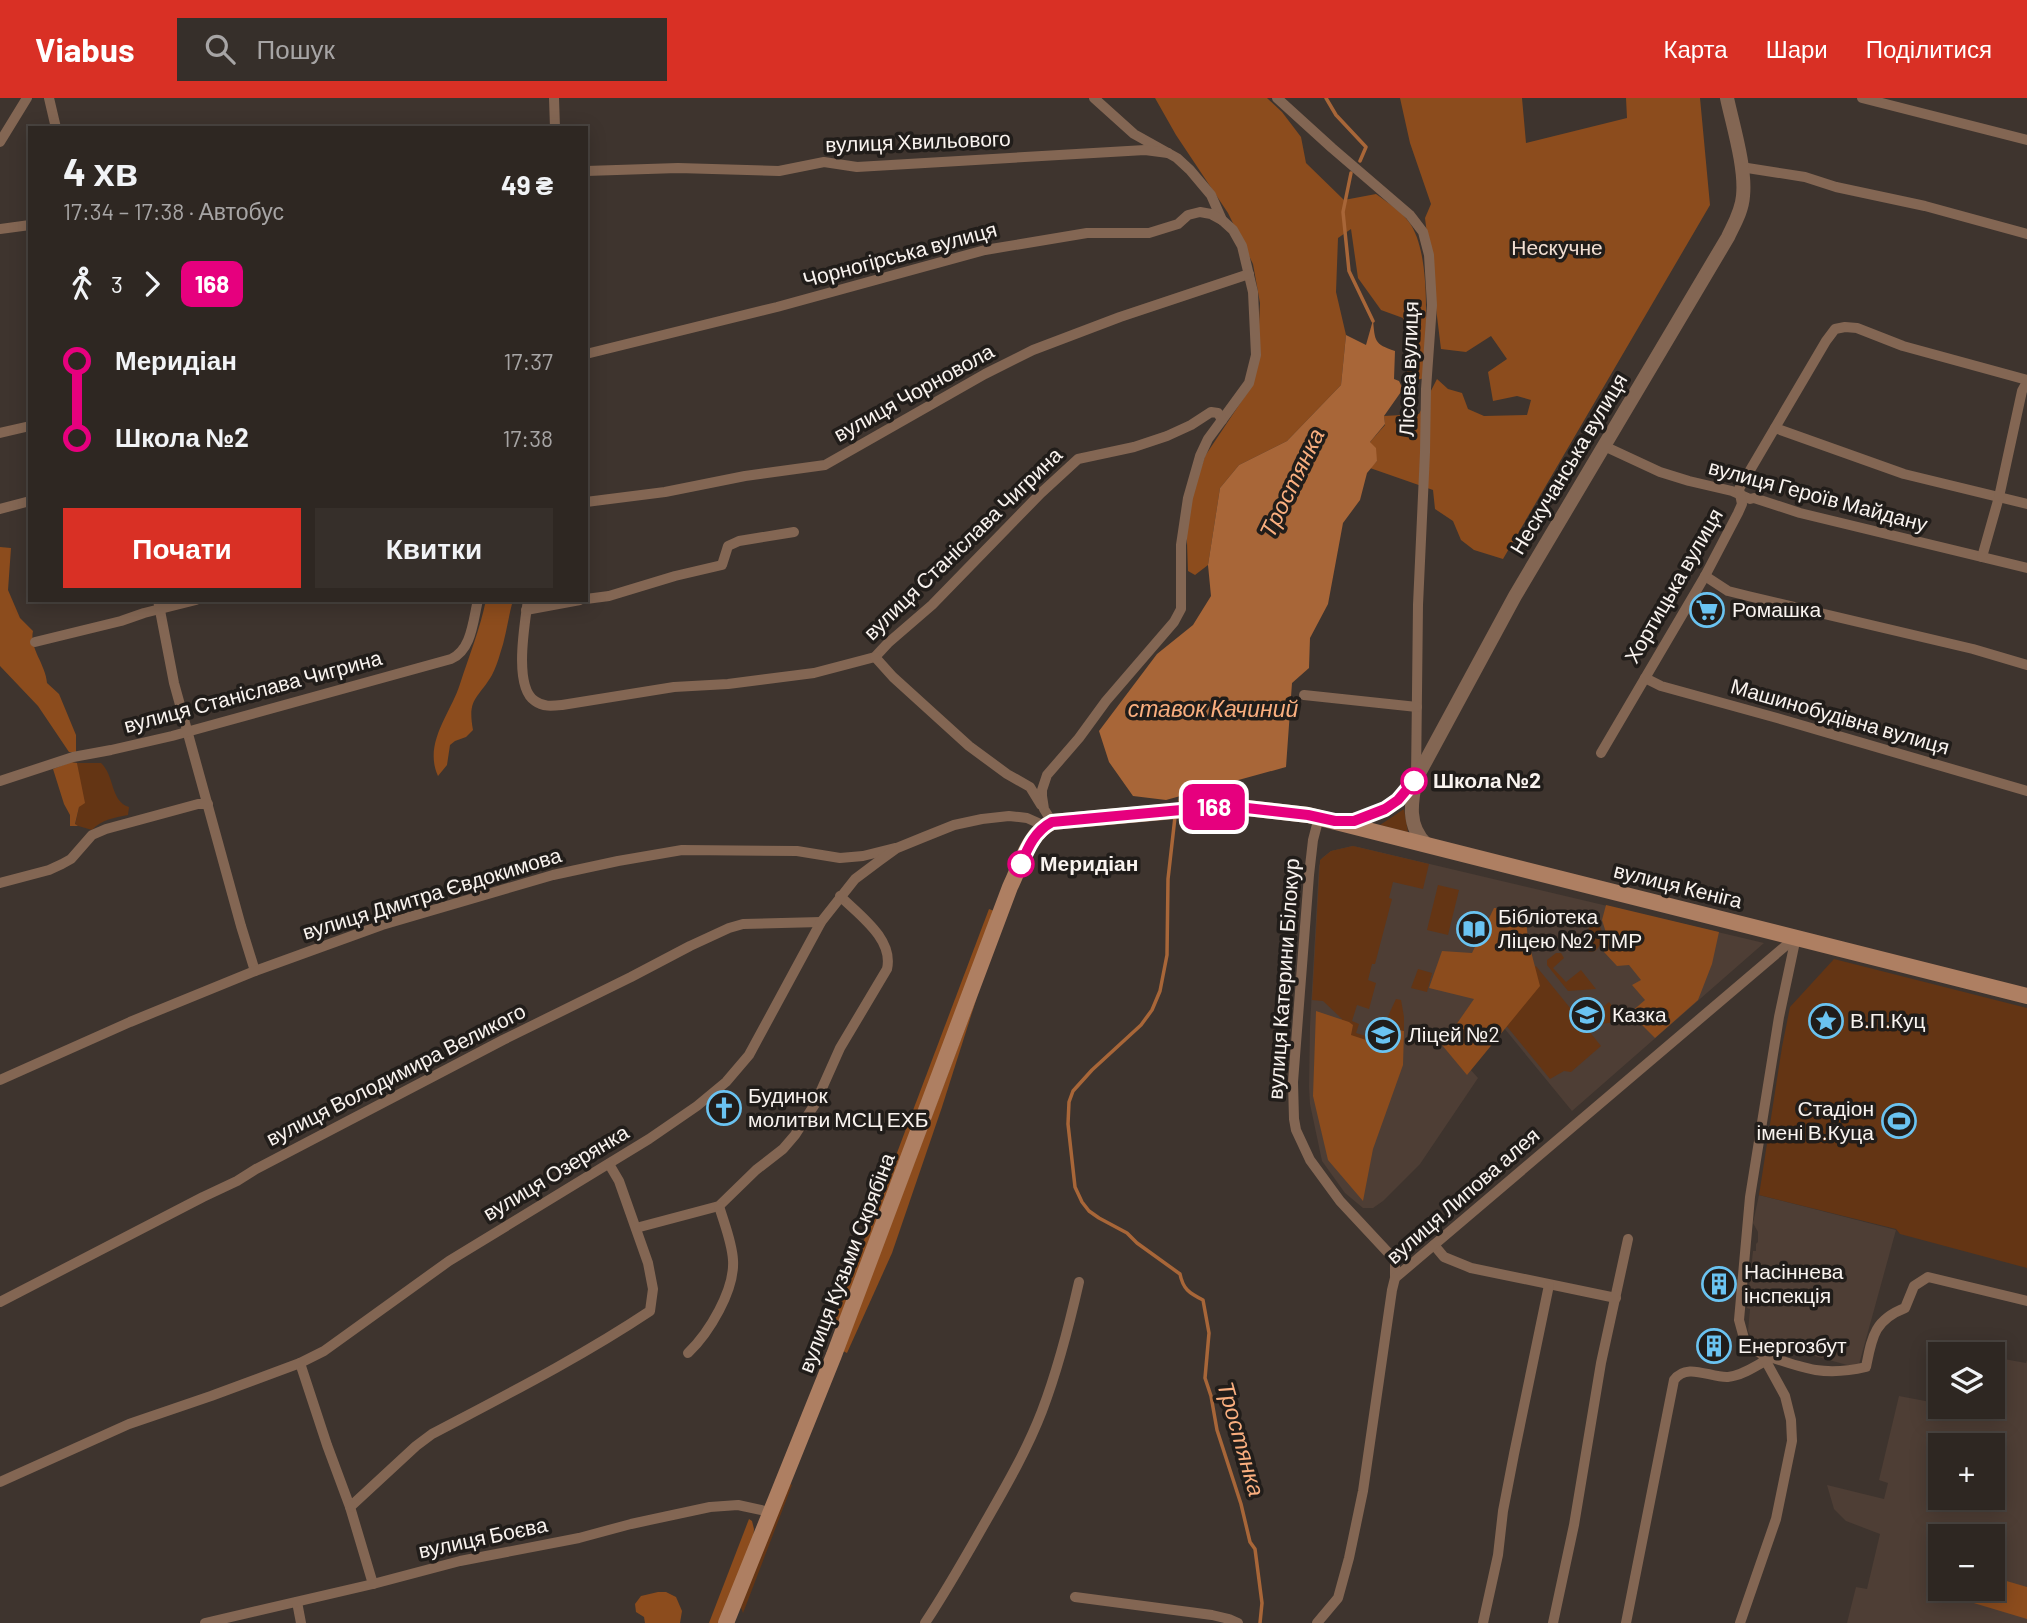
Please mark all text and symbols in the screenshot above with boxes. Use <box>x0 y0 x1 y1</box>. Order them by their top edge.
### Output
search box <box>177 18 667 81</box>
text: Viabus <box>35 29 135 69</box>
icon: search <box>201 30 239 68</box>
text: Пошук <box>257 33 335 64</box>
text: Карта <box>1663 34 1728 63</box>
text: Шари <box>1766 34 1828 63</box>
text: Поділитися <box>1866 34 1992 63</box>
street label: вулиця Хвильового <box>825 125 1011 156</box>
text: 4 хв <box>63 148 138 194</box>
text: 49 ₴ <box>501 169 553 200</box>
text: 17:34 – 17:38 · Автобус <box>63 197 284 225</box>
street label: Чорногірська вулиця <box>800 216 999 291</box>
park label: Нескучне <box>1511 234 1603 259</box>
icon: walk <box>63 265 101 303</box>
icon: forward <box>133 265 171 303</box>
text: 168 <box>195 269 229 298</box>
text: 3 <box>111 270 123 298</box>
street label: Лісова вулиця <box>1393 301 1422 437</box>
street label: вулиця Чорновола <box>829 337 998 446</box>
text: Меридіан <box>115 344 237 375</box>
text: 17:37 <box>504 347 553 375</box>
street label: Нескучанська вулиця <box>1504 368 1632 558</box>
text: Школа №2 <box>115 421 249 452</box>
water label: Тростянка <box>1253 423 1330 542</box>
text: 17:38 <box>502 424 553 452</box>
street label: вулиця Станіслава Чигрина <box>858 441 1067 644</box>
street label: вулиця Героїв Майдану <box>1706 453 1931 536</box>
street label: Хортицька вулиця <box>1618 503 1727 667</box>
button: Почати <box>63 508 301 588</box>
button: Квитки <box>315 508 553 588</box>
supermarket icon: Ромашка <box>1688 591 1726 629</box>
place label: Ромашка <box>1732 596 1821 621</box>
street label: вулиця Станіслава Чигрина <box>121 644 385 737</box>
street label: Машинобудівна вулиця <box>1728 672 1953 759</box>
water label: ставок Качиний <box>1128 694 1298 722</box>
place label: Школа №2 <box>1433 767 1541 792</box>
marker: Школа №2 <box>1401 768 1427 794</box>
line badge: 168 <box>1174 784 1254 830</box>
text: 168 <box>1197 792 1231 821</box>
street label: вулиця Дмитра Євдокимова <box>299 841 564 944</box>
place label: Меридіан <box>1040 850 1138 875</box>
marker: Меридіан <box>1008 851 1034 877</box>
street label: вулиця Катерини Білокур <box>1262 857 1303 1100</box>
street label: вулиця Кеніга <box>1612 857 1745 913</box>
place label: Бібліотека Ліцею №2 ТМР <box>1498 903 1642 952</box>
library icon: Бібліотека Ліцею №2 ТМР <box>1455 910 1493 948</box>
school or university icon: Казка <box>1568 996 1606 1034</box>
street label: вулиця Володимира Великого <box>261 997 529 1150</box>
place label: Казка <box>1612 1001 1667 1026</box>
place icon: В.П.Куц <box>1807 1002 1845 1040</box>
place label: В.П.Куц <box>1850 1007 1926 1032</box>
school or university icon: Ліцей №2 <box>1364 1016 1402 1054</box>
place label: Ліцей №2 <box>1408 1021 1500 1046</box>
place label: Будинок молитви МСЦ ЕХБ <box>748 1082 929 1131</box>
church icon: Будинок молитви МСЦ ЕХБ <box>705 1089 743 1127</box>
place label: Стадіон імені В.Куца <box>1756 1095 1874 1144</box>
sports icon: Стадіон імені В.Куца <box>1880 1102 1918 1140</box>
street label: вулиця Озерянка <box>478 1118 633 1225</box>
street label: вулиця Липова алея <box>1380 1122 1544 1268</box>
street label: вулиця Кузьми Скрябіна <box>792 1149 899 1376</box>
place label: Насіннева інспекція <box>1744 1258 1844 1307</box>
building icon: Насіннева інспекція <box>1700 1265 1738 1303</box>
building icon: Енергозбут <box>1695 1327 1733 1365</box>
place label: Енергозбут <box>1738 1332 1847 1357</box>
map controls <box>1928 1342 2005 1601</box>
button: layers <box>1928 1342 2005 1419</box>
water label: Тростянка <box>1212 1378 1272 1499</box>
button: + <box>1928 1433 2005 1510</box>
street label: вулиця Боєва <box>416 1511 550 1562</box>
button: − <box>1928 1524 2005 1601</box>

